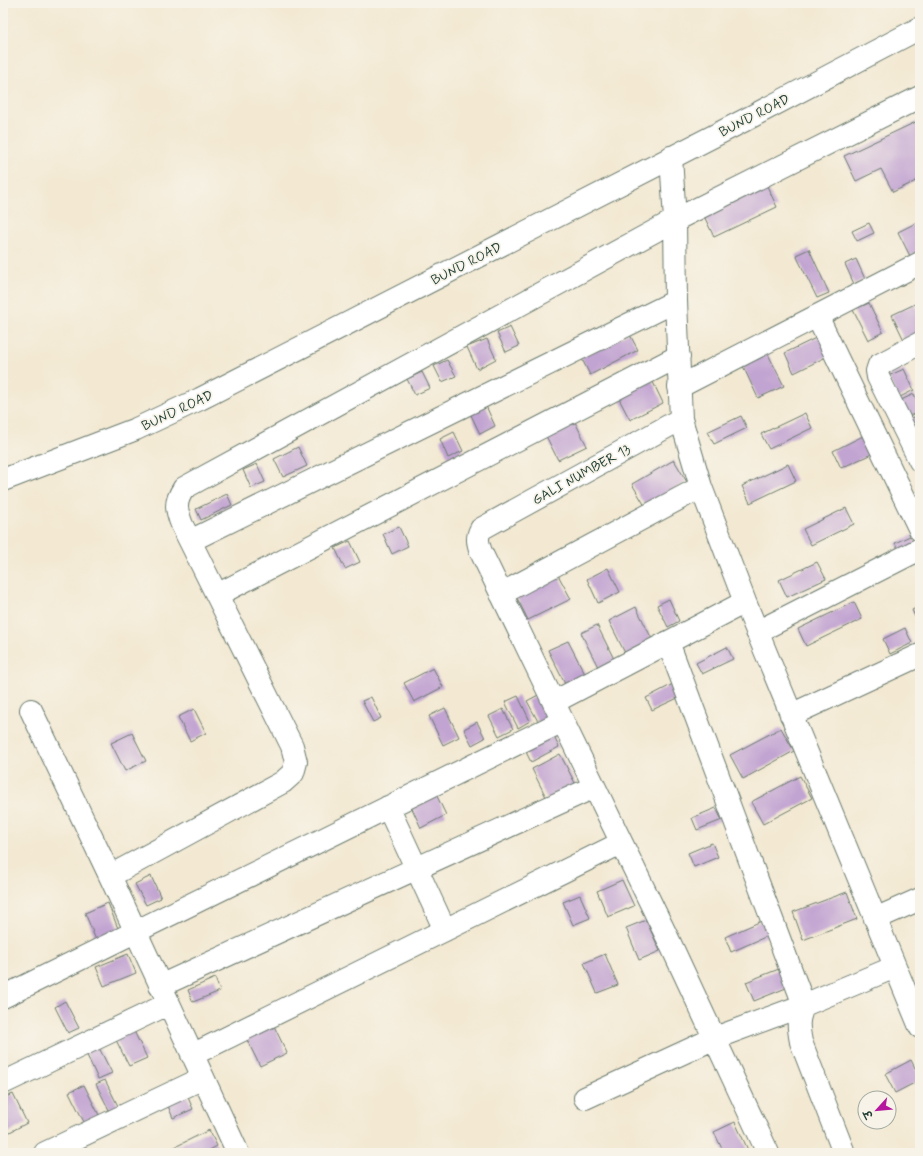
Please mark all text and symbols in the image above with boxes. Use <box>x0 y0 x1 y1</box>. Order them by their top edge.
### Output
street label: BUND ROAD <box>716 90 793 141</box>
street label: BUND ROAD <box>428 238 505 289</box>
street label: BUND ROAD <box>139 386 216 435</box>
street label: GALI NUMBER 13 <box>529 440 634 509</box>
north arrow <box>857 1090 897 1130</box>
text: उ <box>860 1106 877 1121</box>

